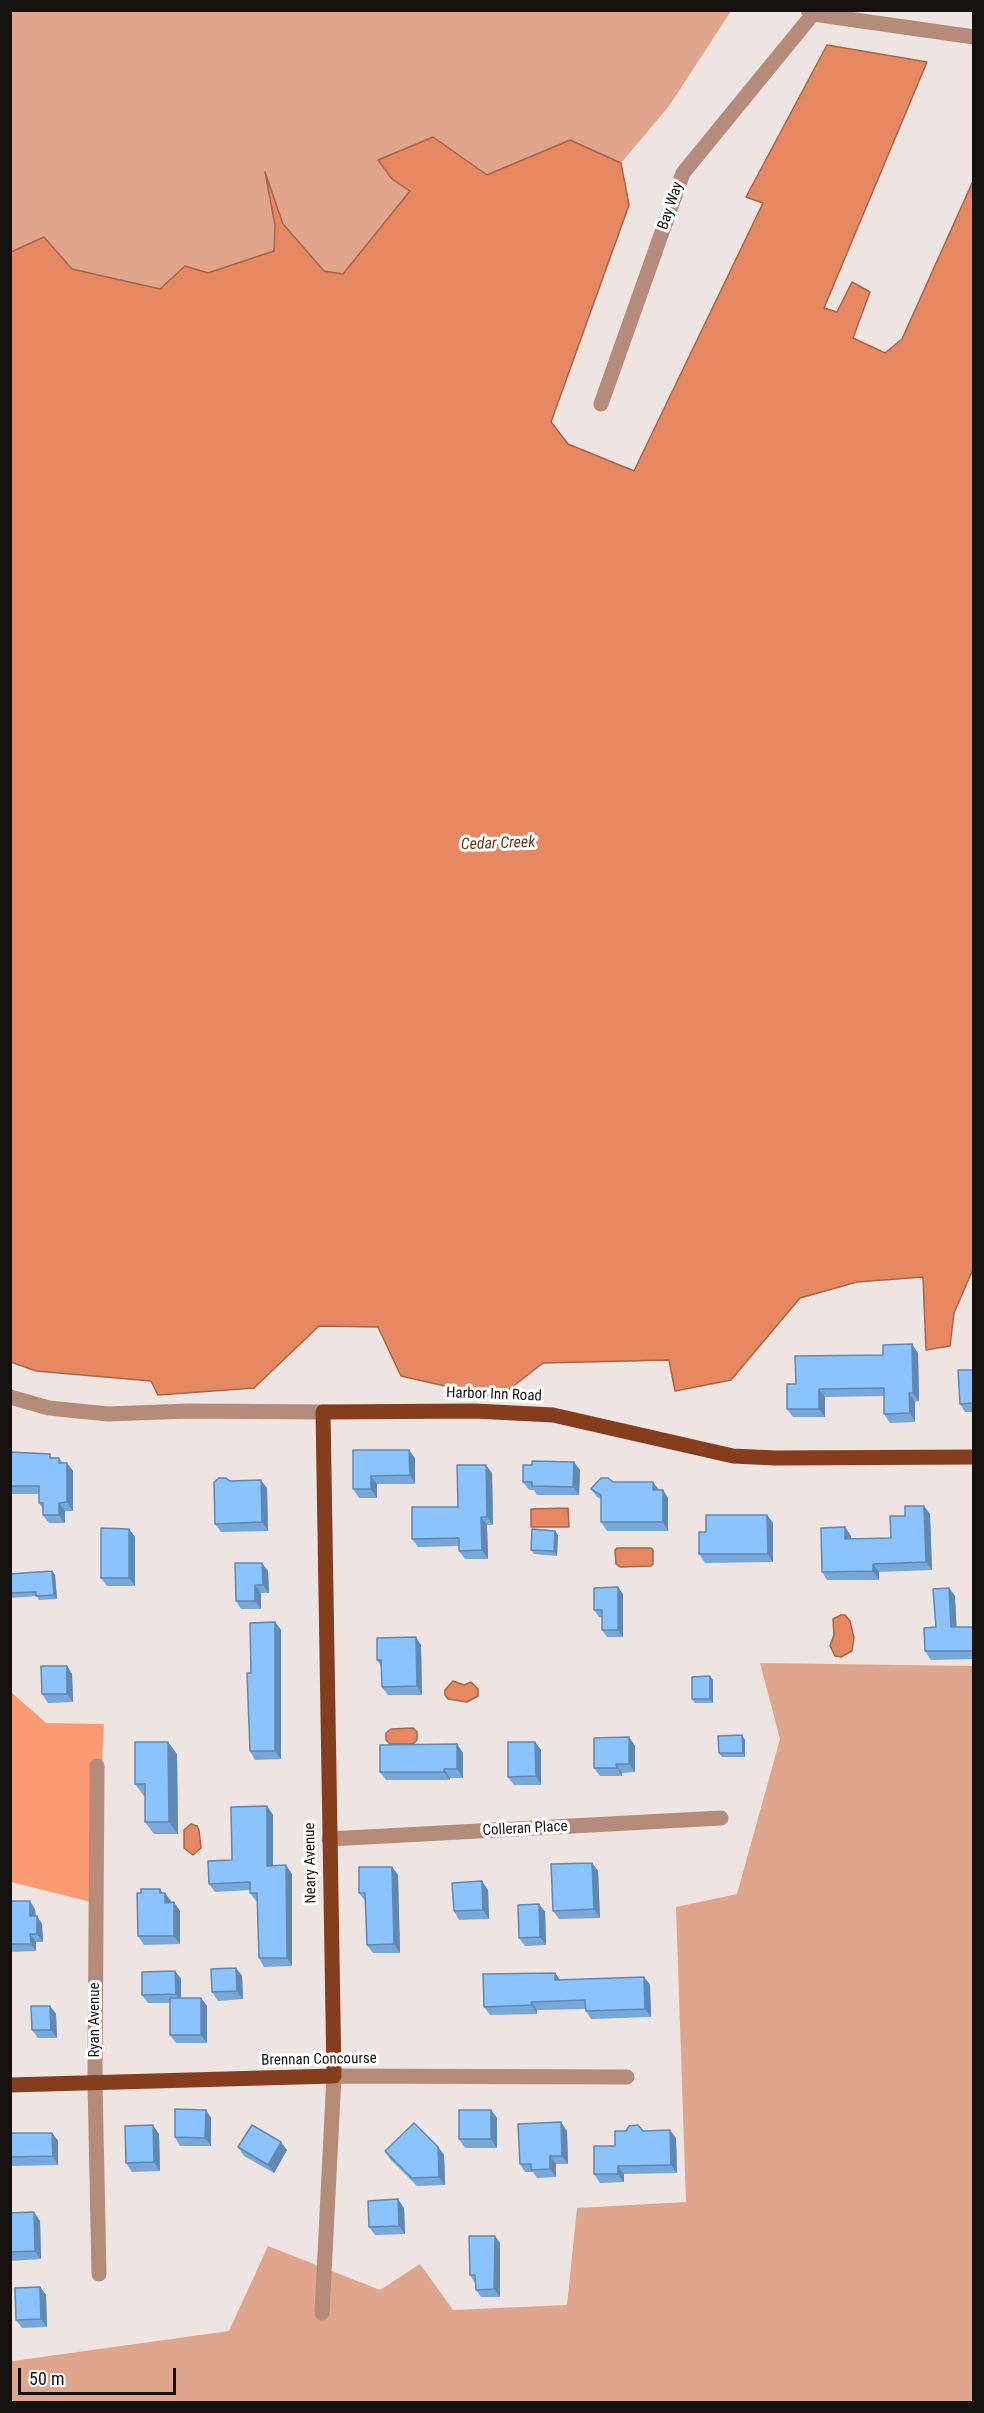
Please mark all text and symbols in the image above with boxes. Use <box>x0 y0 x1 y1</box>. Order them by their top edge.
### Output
street label: Bay Way <box>654 180 688 232</box>
water label: Cedar Creek <box>460 833 536 855</box>
street label: Harbor Inn Road <box>446 1384 542 1406</box>
street label: Colleran Place <box>482 1818 568 1840</box>
street label: Neary Avenue <box>301 1822 321 1904</box>
street label: Ryan Avenue <box>86 1982 104 2058</box>
street label: Brennan Concourse <box>261 2050 377 2070</box>
scale bar <box>21 2356 178 2394</box>
text: 50 m <box>29 2368 64 2389</box>

